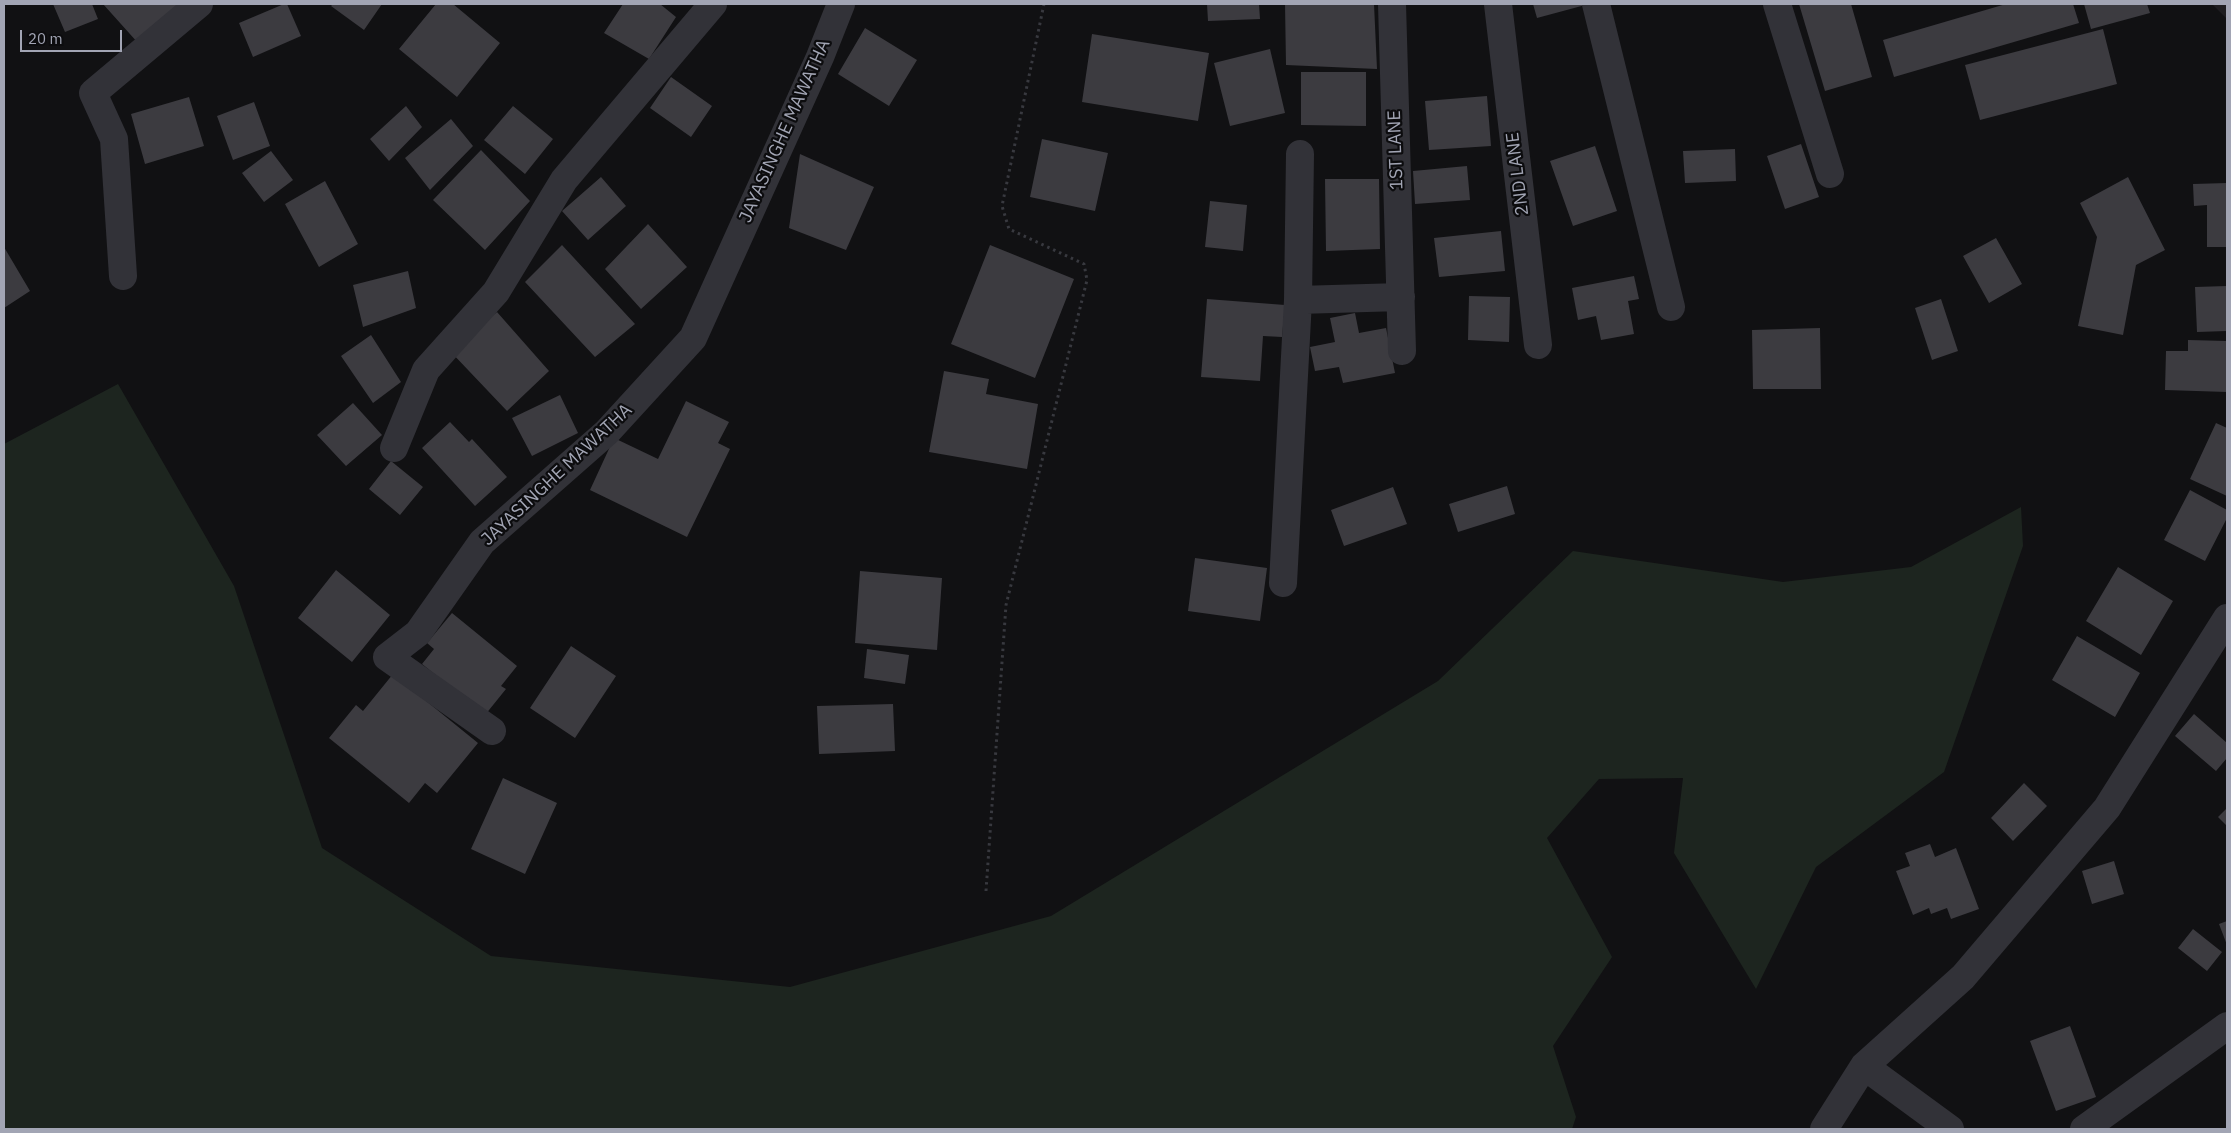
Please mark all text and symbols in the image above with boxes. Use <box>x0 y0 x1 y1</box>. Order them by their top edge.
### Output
scale bar <box>22 20 125 52</box>
text: 20 m <box>28 29 63 48</box>
street label: JAYASINGHE MAWATHA <box>735 36 835 226</box>
street label: 1ST LANE <box>1384 110 1408 190</box>
street label: 2ND LANE <box>1502 131 1534 217</box>
street label: JAYASINGHE MAWATHA <box>477 400 637 550</box>

